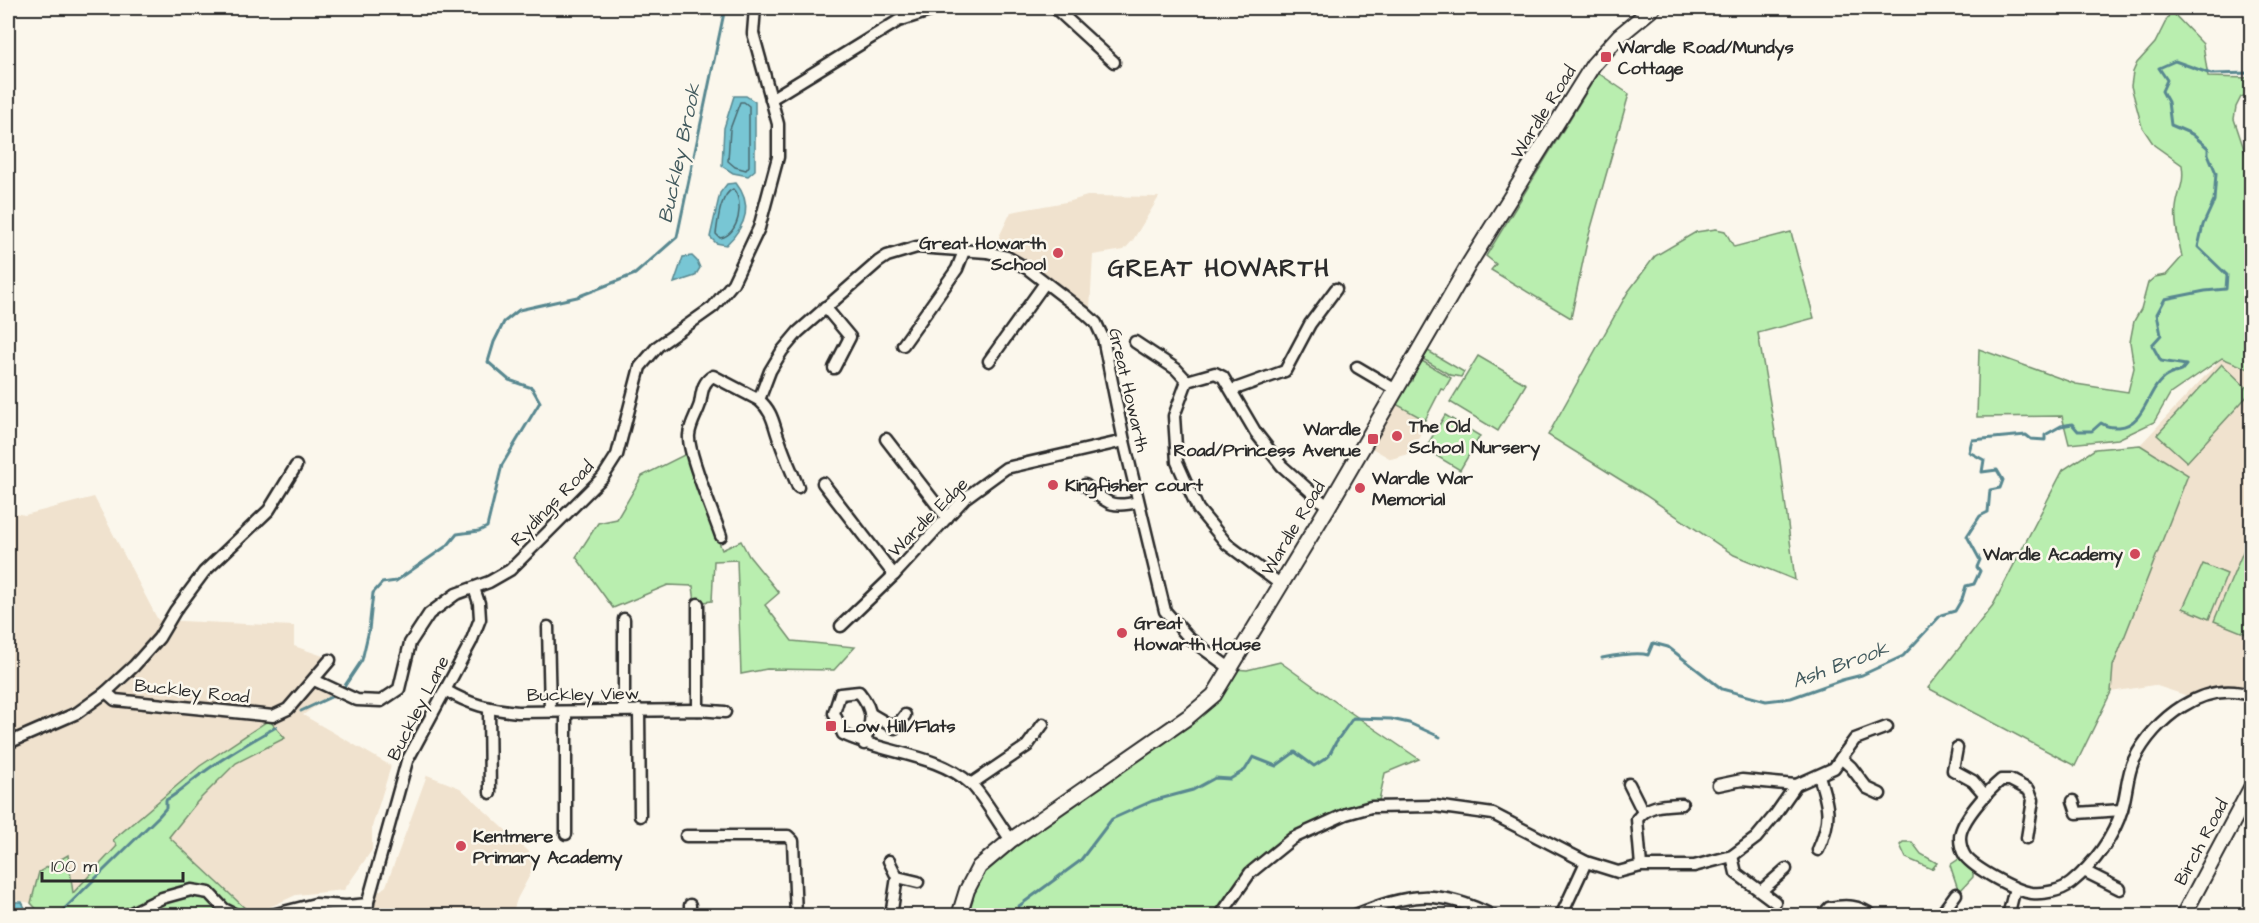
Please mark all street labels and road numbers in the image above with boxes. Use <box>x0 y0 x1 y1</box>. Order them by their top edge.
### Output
street label: Wardle Road <box>1505 61 1582 164</box>
street label: Great Howarth <box>1102 326 1155 455</box>
street label: Rydings Road <box>505 455 600 552</box>
street label: Wardle Edge <box>883 472 975 564</box>
street label: Wardle Road <box>1255 476 1332 580</box>
street label: Buckley Lane <box>381 651 457 765</box>
street label: Buckley Road <box>133 673 251 711</box>
street label: Buckley View <box>527 681 639 709</box>
street label: Birch Road <box>2168 795 2235 890</box>

